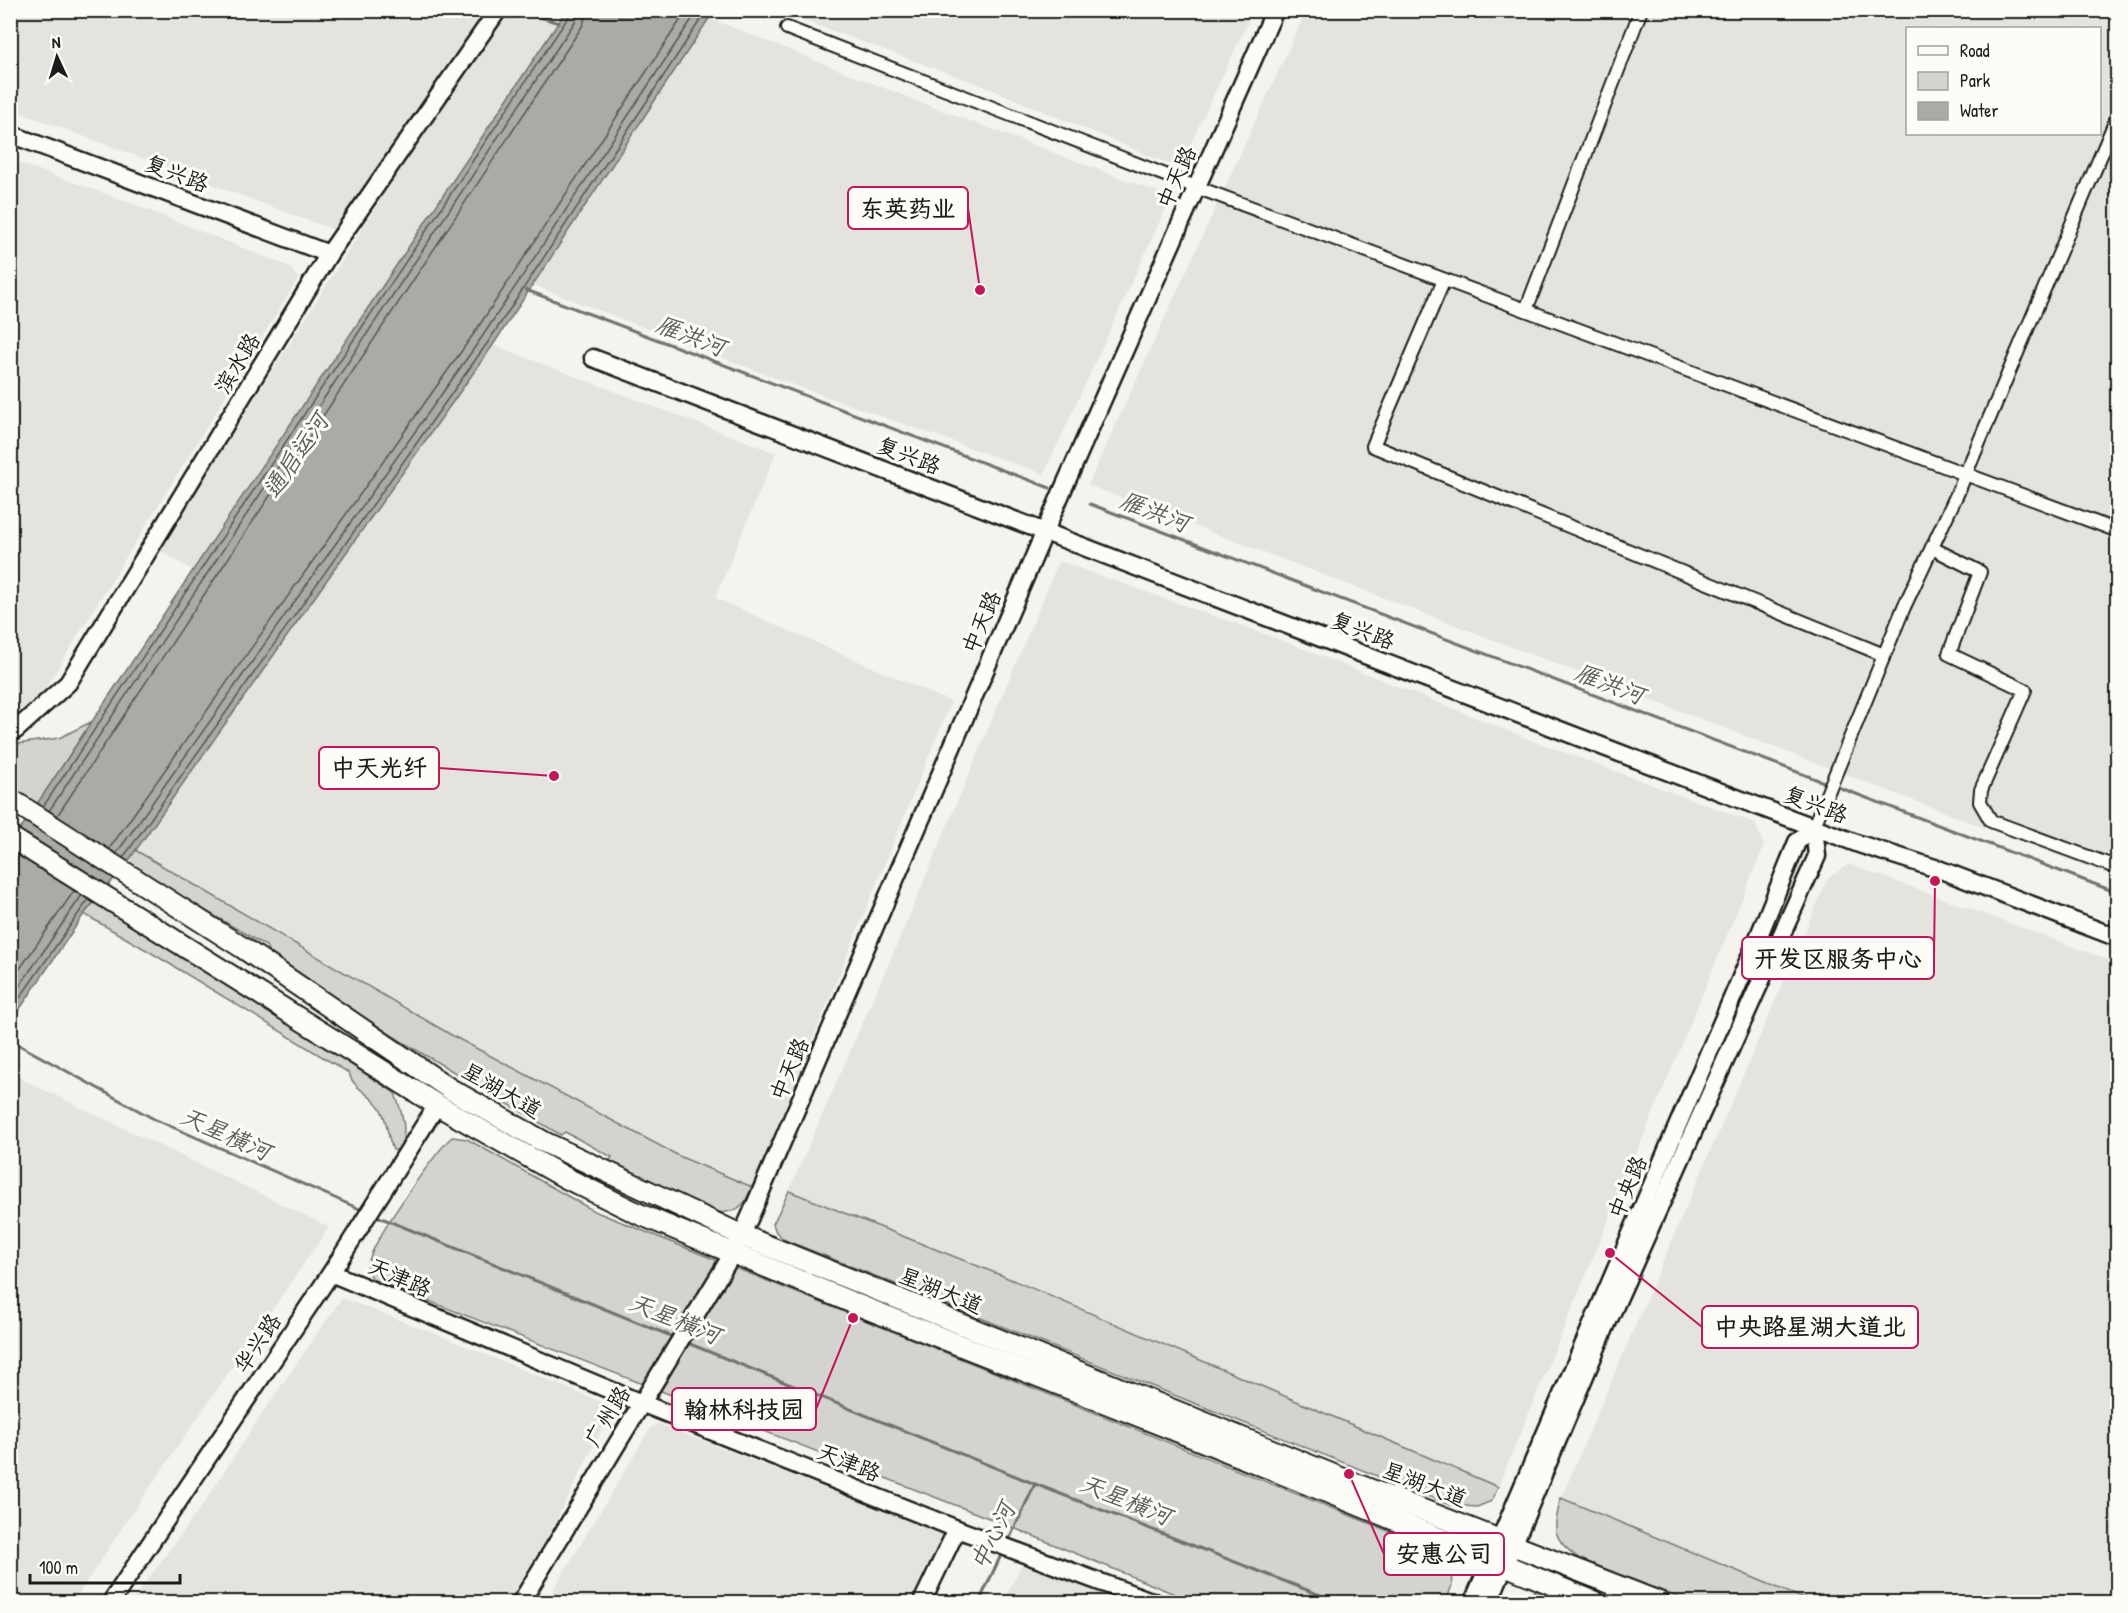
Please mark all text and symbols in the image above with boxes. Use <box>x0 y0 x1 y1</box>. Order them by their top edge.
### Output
north arrow <box>27 27 87 87</box>
legend <box>1906 27 2101 135</box>
text: N <box>51 31 61 53</box>
text: Road <box>1960 38 1990 63</box>
text: Park <box>1960 68 1991 93</box>
text: Water <box>1960 98 1998 123</box>
street label: 中天路 <box>1149 141 1203 213</box>
street label: 复兴路 <box>141 147 213 199</box>
callout: 东英药业 <box>848 187 968 229</box>
text: 东英药业 <box>860 192 956 224</box>
water label: 雁洪河 <box>652 307 734 364</box>
street label: 滨水路 <box>207 327 267 399</box>
water label: 通启运河 <box>255 403 337 504</box>
street label: 复兴路 <box>873 429 945 481</box>
water label: 雁洪河 <box>1116 483 1198 540</box>
street label: 中天路 <box>954 586 1008 658</box>
street label: 复兴路 <box>1327 604 1399 656</box>
water label: 雁洪河 <box>1571 655 1653 712</box>
callout: 中天光纤 <box>319 747 439 789</box>
text: 中天光纤 <box>331 751 427 783</box>
street label: 复兴路 <box>1780 778 1852 830</box>
callout: 开发区服务中心 <box>1742 937 1934 979</box>
text: 开发区服务中心 <box>1754 942 1922 974</box>
street label: 中天路 <box>762 1033 816 1105</box>
street label: 星湖大道 <box>456 1055 548 1125</box>
water label: 天星横河 <box>176 1099 280 1169</box>
street label: 中央路 <box>1600 1151 1654 1223</box>
street label: 天津路 <box>364 1250 436 1304</box>
street label: 星湖大道 <box>895 1260 987 1320</box>
water label: 天星横河 <box>625 1285 729 1352</box>
callout: 中央路星湖大道北 <box>1702 1306 1918 1348</box>
street label: 华兴路 <box>226 1307 288 1379</box>
text: 中央路星湖大道北 <box>1714 1310 1906 1342</box>
street label: 广州路 <box>577 1380 637 1452</box>
callout: 翰林科技园 <box>672 1388 816 1430</box>
text: 翰林科技园 <box>684 1393 804 1425</box>
street label: 天津路 <box>813 1436 885 1488</box>
street label: 星湖大道 <box>1379 1454 1471 1514</box>
water label: 天星横河 <box>1076 1466 1180 1533</box>
water label: 中心河 <box>962 1493 1024 1575</box>
callout: 安惠公司 <box>1384 1533 1504 1575</box>
text: 安惠公司 <box>1396 1537 1492 1569</box>
scale bar <box>30 1547 180 1585</box>
text: 100 m <box>39 1555 78 1580</box>

